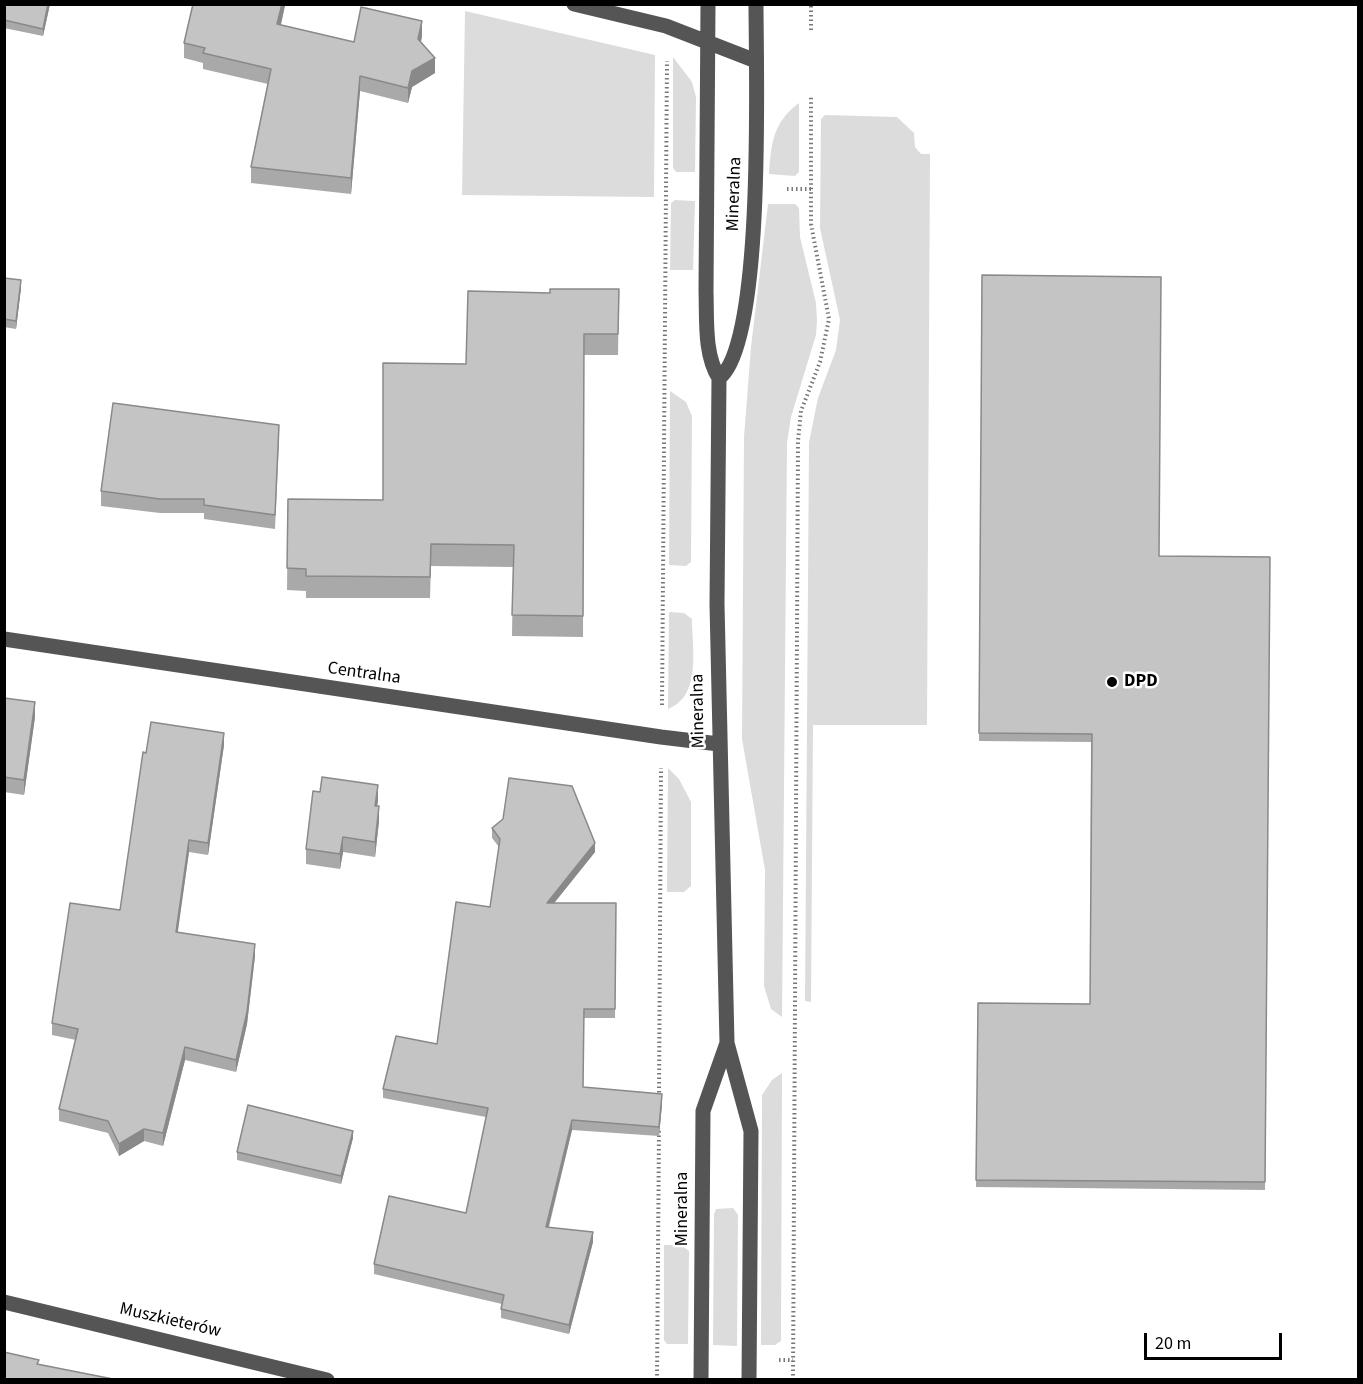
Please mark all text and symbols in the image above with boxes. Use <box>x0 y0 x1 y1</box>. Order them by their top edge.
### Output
street label: Mineralna <box>723 156 747 232</box>
street label: Centralna <box>326 658 402 690</box>
place label: DPD <box>1124 671 1158 693</box>
street label: Mineralna <box>688 673 710 749</box>
marker: DPD <box>1105 675 1119 689</box>
street label: Mineralna <box>672 1172 694 1246</box>
street label: Muszkieterów <box>117 1299 223 1343</box>
scale bar <box>1147 1321 1285 1359</box>
text: 20 m <box>1155 1331 1191 1356</box>

